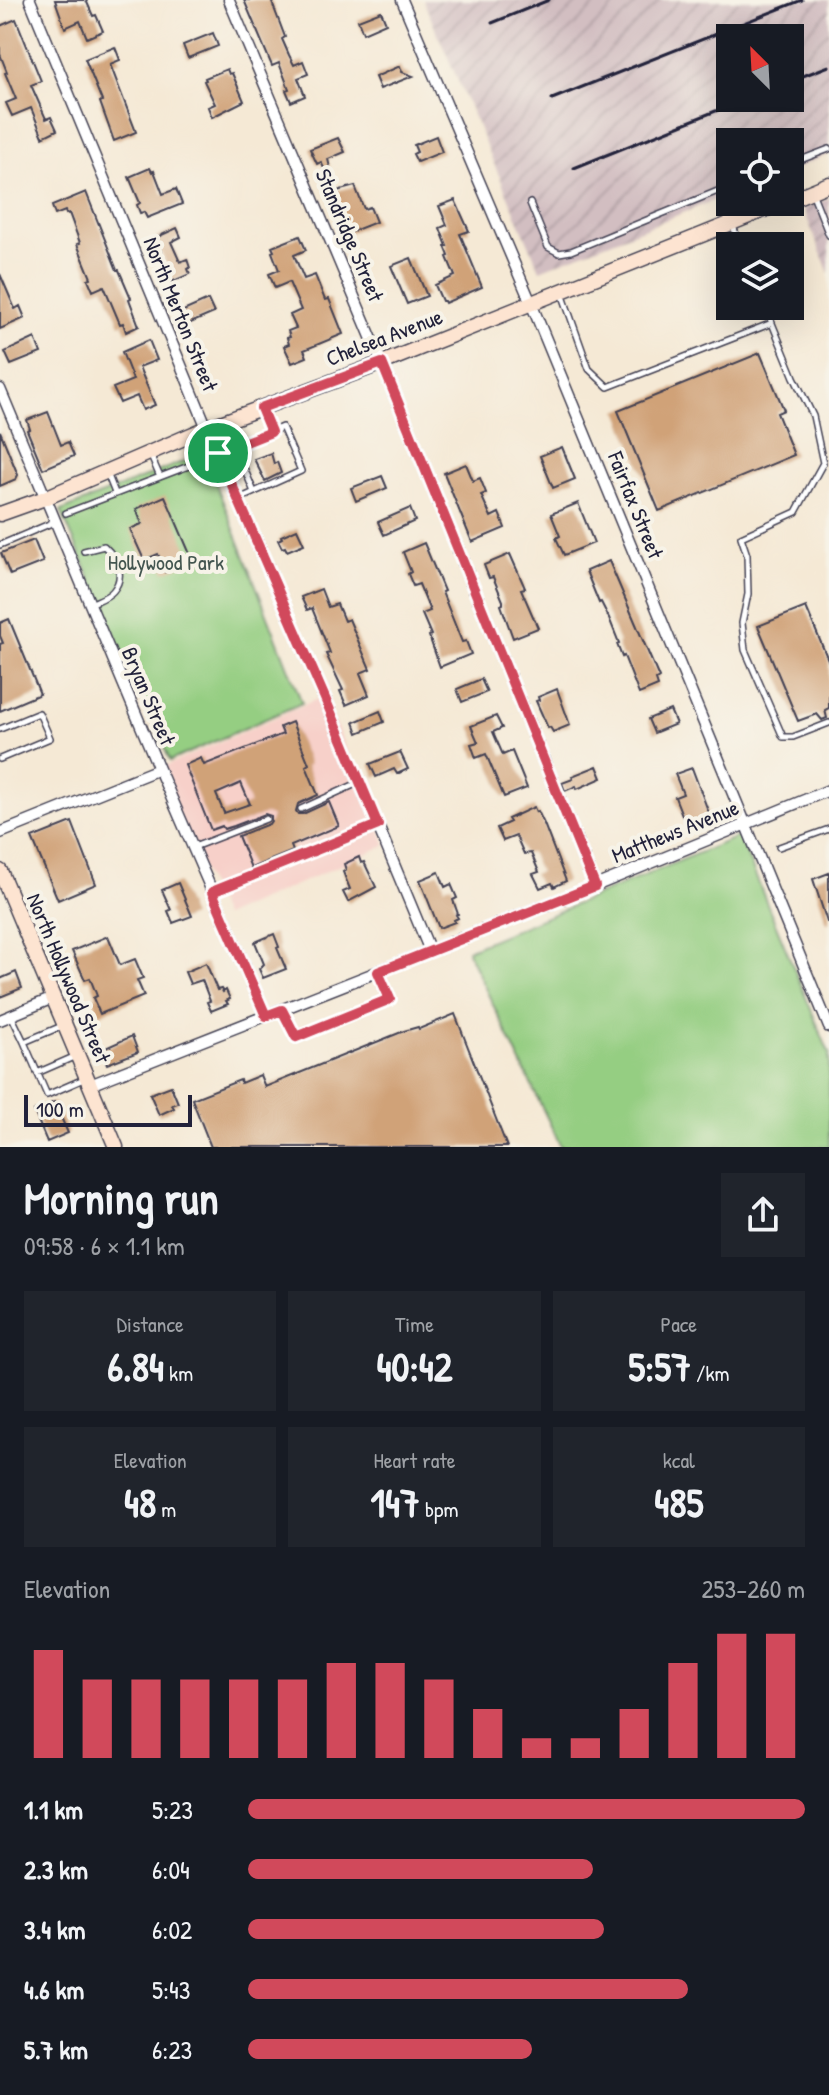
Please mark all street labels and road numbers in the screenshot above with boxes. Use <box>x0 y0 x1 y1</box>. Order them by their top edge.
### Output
street label: Standridge Street <box>309 164 392 306</box>
street label: North Merton Street <box>136 232 226 396</box>
street label: Chelsea Avenue <box>321 301 447 373</box>
street label: Fairfax Street <box>601 446 671 563</box>
street label: Bryan Street <box>115 642 183 750</box>
street label: Matthews Avenue <box>607 792 743 870</box>
street label: North Hollywood Street <box>20 889 118 1068</box>

